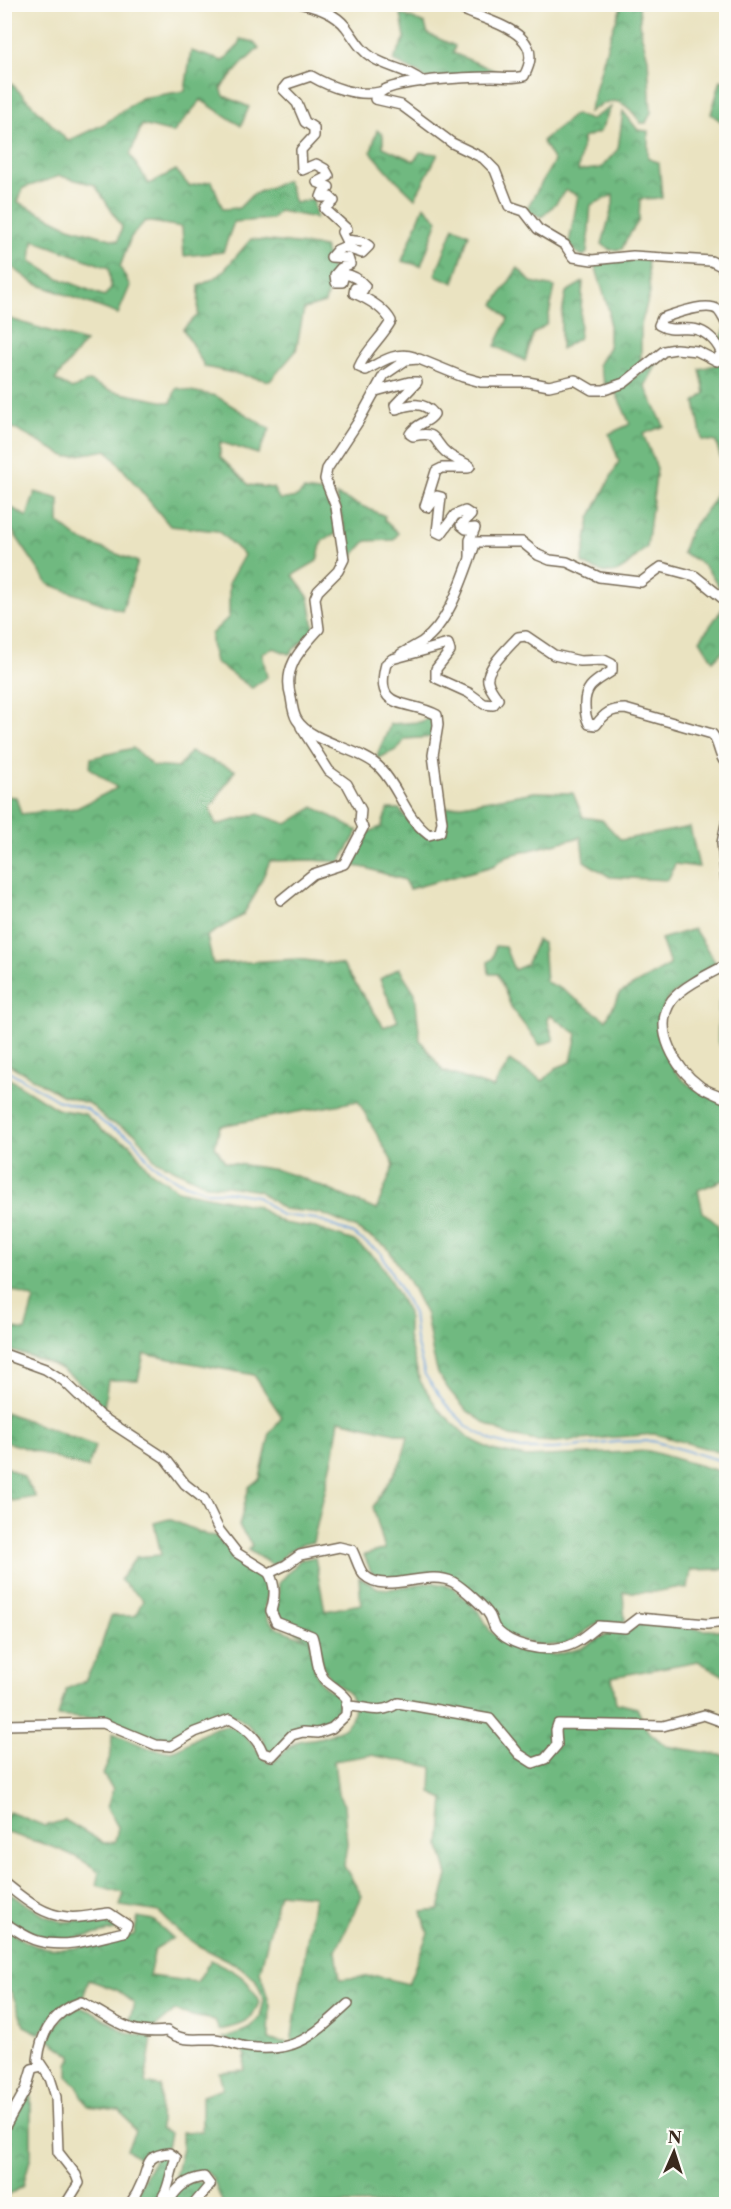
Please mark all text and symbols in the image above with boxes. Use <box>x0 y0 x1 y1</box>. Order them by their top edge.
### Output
north arrow <box>644 2122 704 2182</box>
text: N <box>667 2127 682 2147</box>

